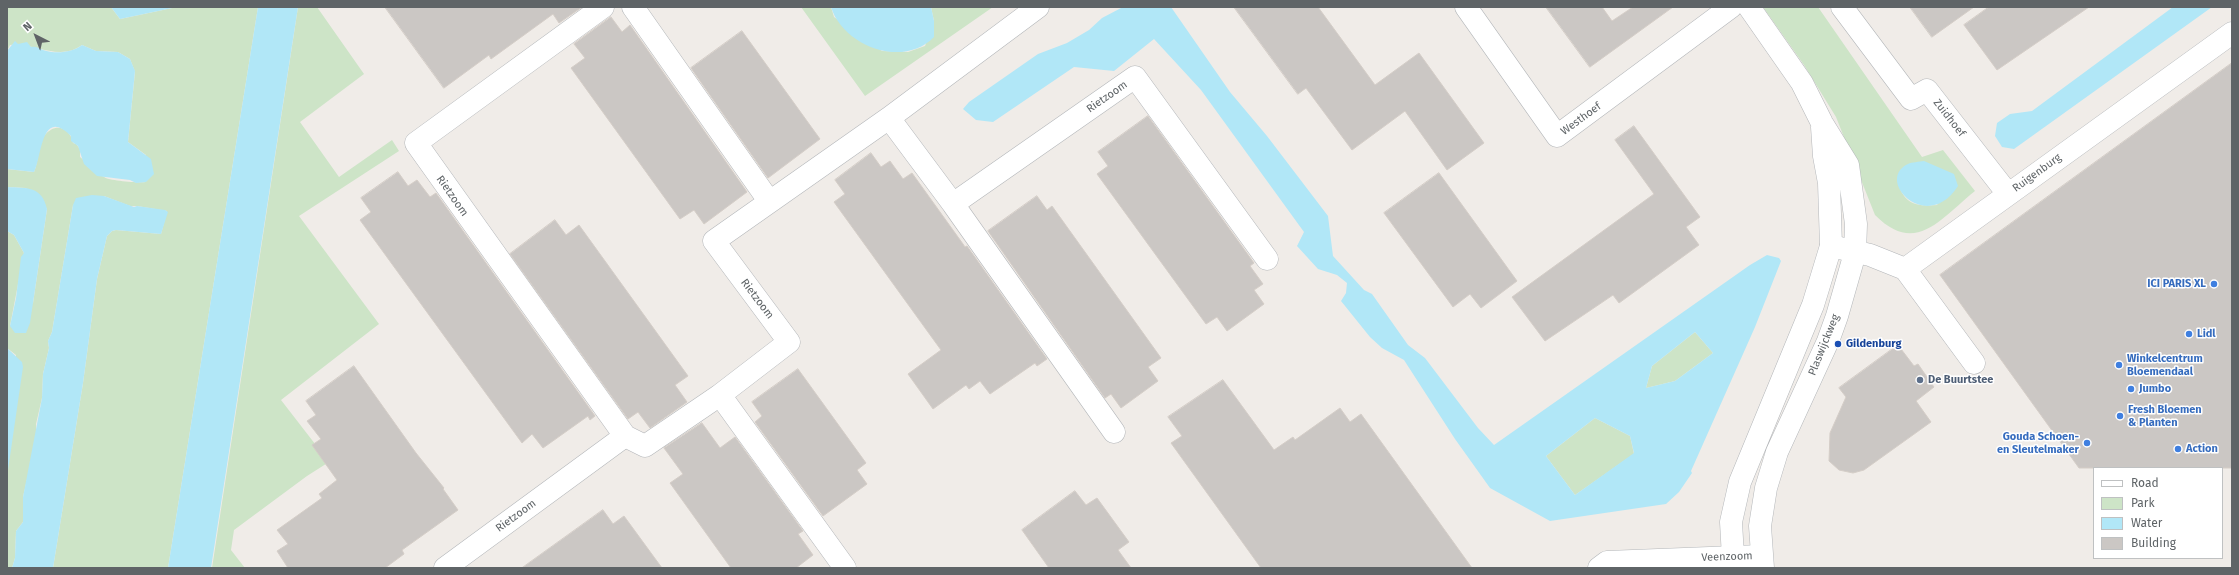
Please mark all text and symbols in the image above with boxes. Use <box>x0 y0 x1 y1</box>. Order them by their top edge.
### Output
north arrow <box>16 16 56 56</box>
text: N <box>21 19 35 34</box>
street label: Rietzoom <box>1084 78 1130 116</box>
street label: Zuidhoef <box>1930 97 1968 139</box>
street label: Westhoef <box>1558 100 1604 138</box>
street label: Ruigenburg <box>2010 151 2064 195</box>
street label: Rietzoom <box>433 173 471 219</box>
street label: Rietzoom <box>738 276 776 322</box>
place label: ICI PARIS XL <box>2147 277 2206 291</box>
marker: ICI PARIS XL <box>2209 279 2219 289</box>
street label: Plaswijckweg <box>1806 312 1842 378</box>
place label: Lidl <box>2197 327 2216 341</box>
marker: Lidl <box>2184 329 2194 339</box>
place label: Gildenburg <box>1846 337 1902 351</box>
marker: Gildenburg <box>1833 339 1843 349</box>
place label: Winkelcentrum Bloemendaal <box>2127 352 2203 378</box>
marker: Winkelcentrum Bloemendaal <box>2114 360 2124 370</box>
place label: De Buurtstee <box>1928 373 1993 387</box>
marker: De Buurtstee <box>1915 375 1925 385</box>
place label: Jumbo <box>2139 382 2171 396</box>
marker: Jumbo <box>2126 384 2136 394</box>
place label: Fresh Bloemen & Planten <box>2128 403 2202 429</box>
marker: Fresh Bloemen & Planten <box>2115 411 2125 421</box>
place label: Gouda Schoen- en Sleutelmaker <box>1997 430 2079 456</box>
marker: Gouda Schoen- en Sleutelmaker <box>2082 438 2092 448</box>
place label: Action <box>2186 442 2218 456</box>
marker: Action <box>2173 444 2183 454</box>
legend <box>2093 467 2223 559</box>
text: Road <box>2131 476 2159 490</box>
text: Park <box>2131 496 2155 510</box>
street label: Rietzoom <box>493 497 539 535</box>
text: Water <box>2131 516 2162 530</box>
text: Building <box>2131 536 2176 550</box>
street label: Veenzoom <box>1701 550 1753 564</box>

